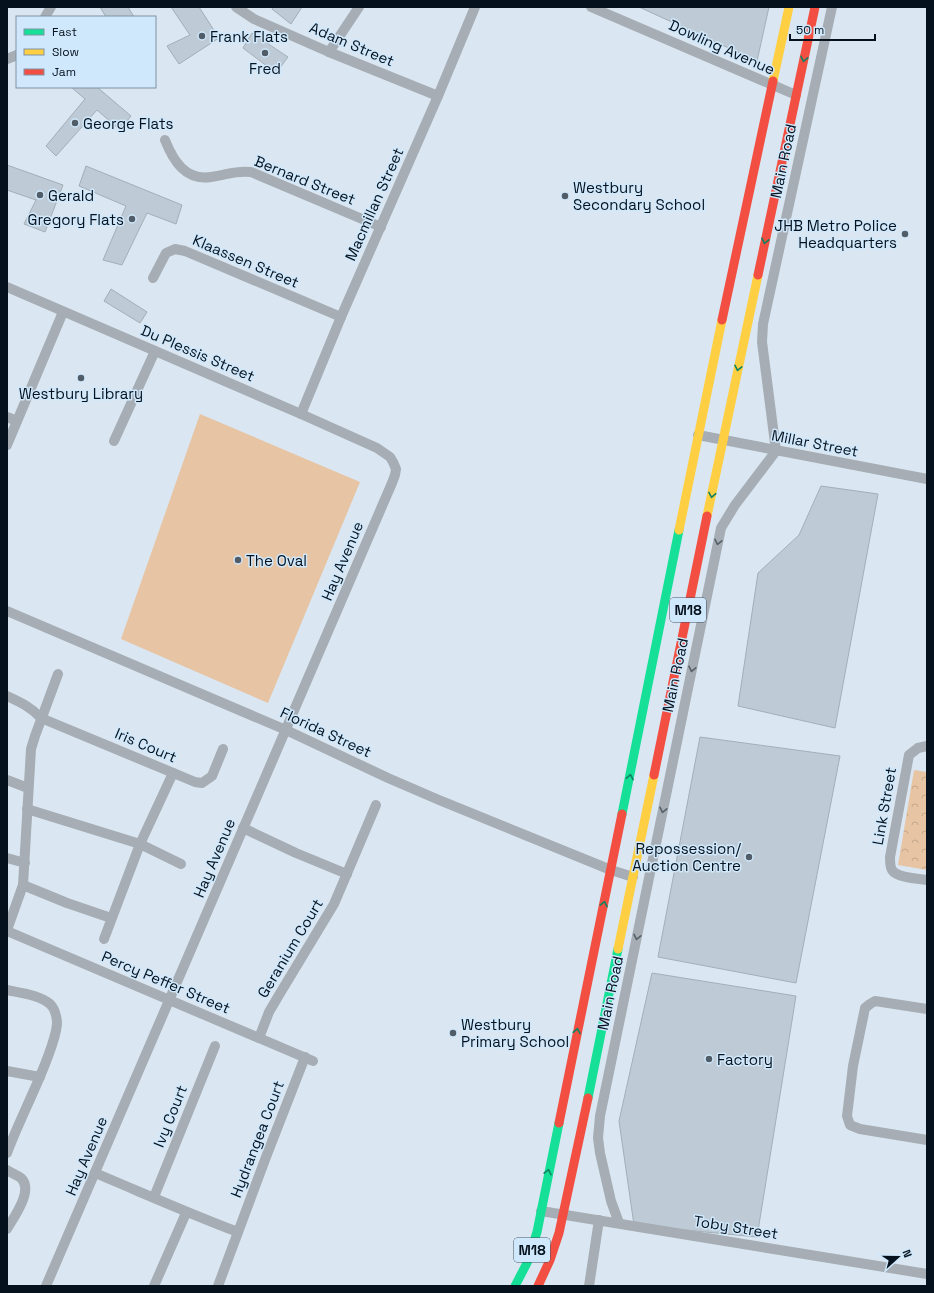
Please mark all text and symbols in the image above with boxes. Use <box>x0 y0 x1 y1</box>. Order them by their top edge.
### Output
street label: Dowling Avenue <box>666 15 778 79</box>
legend <box>16 16 156 88</box>
scale bar <box>790 16 875 42</box>
street label: Adam Street <box>307 18 397 70</box>
text: 50 m <box>796 22 824 38</box>
text: Fast <box>52 24 77 40</box>
place label: Frank Flats <box>210 27 288 46</box>
marker: Frank Flats <box>197 31 207 41</box>
text: Slow <box>52 44 79 60</box>
marker: Fred <box>260 48 270 58</box>
one-way arrow <box>800 56 808 62</box>
place label: Fred <box>249 59 281 78</box>
text: Jam <box>52 64 76 80</box>
place label: George Flats <box>83 114 174 133</box>
marker: George Flats <box>70 118 80 128</box>
street label: Main Road <box>766 122 800 200</box>
street label: Macmillan Street <box>341 144 407 264</box>
street label: Bernard Street <box>252 151 358 209</box>
place label: Westbury Secondary School <box>573 178 705 214</box>
place label: Gerald <box>48 186 94 205</box>
marker: Gerald <box>35 190 45 200</box>
marker: Westbury Secondary School <box>560 191 570 201</box>
place label: Gregory Flats <box>28 210 124 229</box>
marker: Gregory Flats <box>127 214 137 224</box>
place label: JHB Metro Police Headquarters <box>774 216 897 252</box>
marker: JHB Metro Police Headquarters <box>900 229 910 239</box>
street label: Klaassen Street <box>190 230 302 292</box>
one-way arrow <box>762 238 770 244</box>
street label: Du Plessis Street <box>138 320 258 386</box>
one-way arrow <box>735 365 743 371</box>
marker: Westbury Library <box>76 373 86 383</box>
place label: Westbury Library <box>19 384 143 403</box>
street label: Millar Street <box>770 425 860 461</box>
one-way arrow <box>708 492 716 498</box>
street label: Hay Avenue <box>317 518 367 603</box>
one-way arrow <box>715 539 723 545</box>
place label: The Oval <box>246 551 307 570</box>
marker: The Oval <box>233 555 243 565</box>
road number: M18 <box>670 598 706 622</box>
street label: Main Road <box>658 636 692 714</box>
one-way arrow <box>689 666 697 672</box>
street label: Florida Street <box>277 703 375 761</box>
street label: Iris Court <box>112 723 180 767</box>
street label: Link Street <box>868 765 900 846</box>
one-way arrow <box>625 774 634 780</box>
one-way arrow <box>659 807 668 813</box>
street label: Hay Avenue <box>189 815 239 900</box>
place label: Repossession/ Auction Centre <box>632 839 741 875</box>
marker: Repossession/ Auction Centre <box>744 852 754 862</box>
street label: Geranium Court <box>253 895 327 1001</box>
one-way arrow <box>599 901 607 907</box>
one-way arrow <box>633 934 641 940</box>
street label: Percy Peffer Street <box>99 946 233 1018</box>
street label: Main Road <box>593 954 627 1032</box>
place label: Westbury Primary School <box>461 1015 569 1051</box>
marker: Westbury Primary School <box>448 1028 458 1038</box>
one-way arrow <box>572 1028 581 1034</box>
place label: Factory <box>717 1050 773 1069</box>
marker: Factory <box>704 1054 714 1064</box>
street label: Hydrangea Court <box>226 1078 288 1200</box>
street label: Ivy Court <box>149 1082 191 1150</box>
street label: Hay Avenue <box>61 1113 111 1198</box>
one-way arrow <box>544 1169 552 1176</box>
street label: Toby Street <box>692 1211 780 1243</box>
north arrow <box>878 1237 918 1277</box>
road number: M18 <box>514 1238 550 1262</box>
text: N <box>899 1247 915 1259</box>

